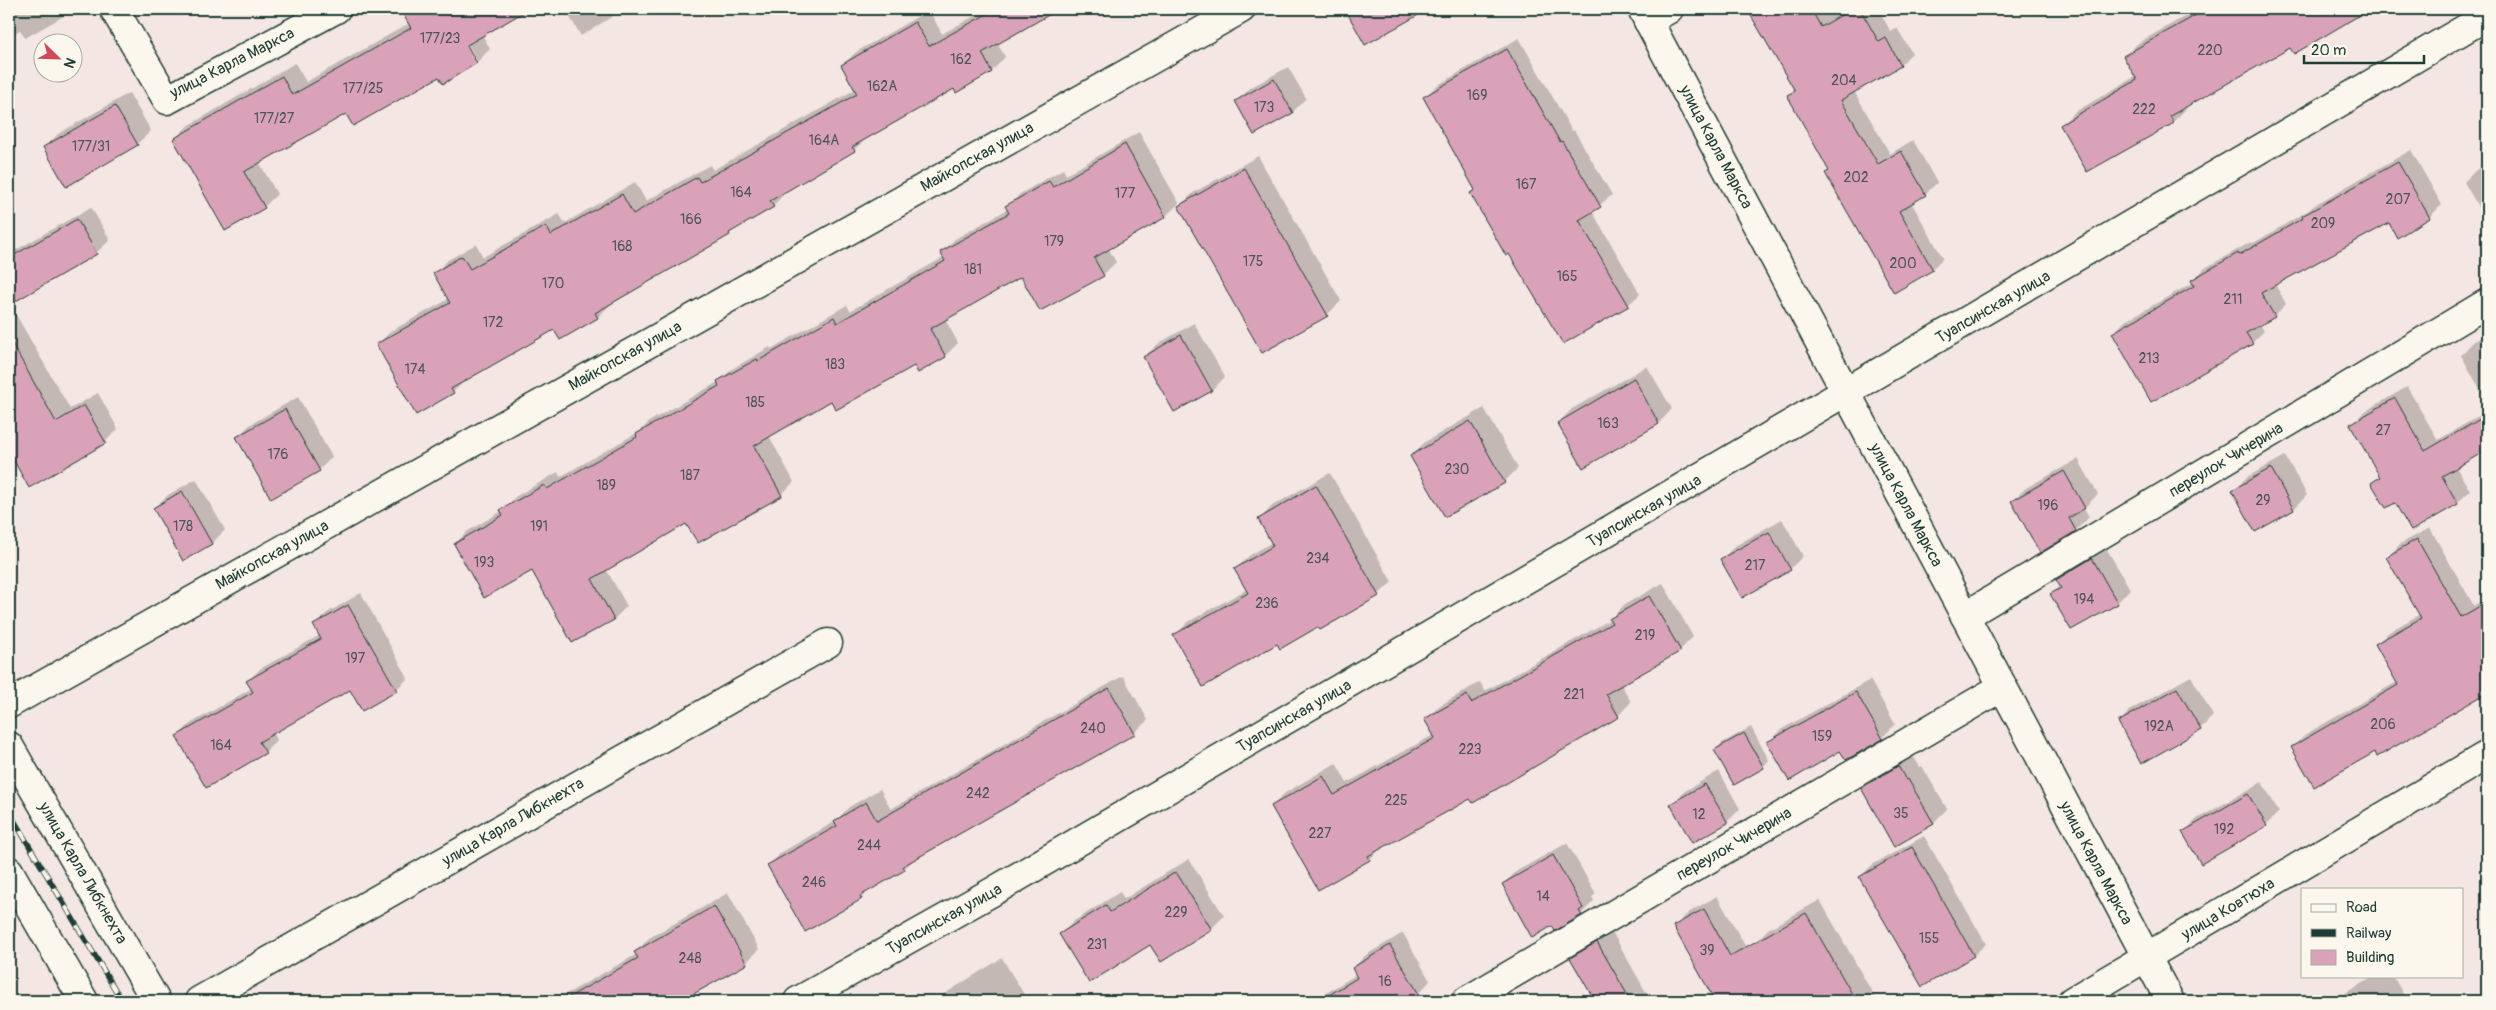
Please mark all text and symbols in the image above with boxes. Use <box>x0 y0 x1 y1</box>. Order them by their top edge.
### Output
street label: улица Карла Маркса <box>165 23 298 104</box>
house number: 177/23 <box>420 30 460 47</box>
north arrow <box>32 32 82 82</box>
scale bar <box>2304 32 2424 64</box>
text: 20 m <box>2311 41 2346 60</box>
house number: 220 <box>2197 42 2223 59</box>
house number: 162 <box>950 51 972 68</box>
text: N <box>60 55 79 71</box>
house number: 204 <box>1831 72 1857 89</box>
house number: 162А <box>867 78 897 95</box>
house number: 177/25 <box>343 80 383 97</box>
street label: улица Карла Маркса <box>1675 81 1757 212</box>
house number: 169 <box>1467 87 1487 104</box>
house number: 173 <box>1254 99 1275 116</box>
house number: 222 <box>2132 101 2156 118</box>
house number: 177/27 <box>254 110 295 127</box>
street label: Майкопская улица <box>917 118 1037 196</box>
house number: 164А <box>809 132 839 149</box>
house number: 177/31 <box>72 138 110 155</box>
house number: 202 <box>1843 169 1869 186</box>
house number: 167 <box>1516 176 1537 193</box>
house number: 164 <box>730 184 752 201</box>
house number: 177 <box>1115 185 1136 202</box>
house number: 207 <box>2386 191 2411 208</box>
house number: 166 <box>680 211 702 228</box>
house number: 209 <box>2311 215 2335 232</box>
house number: 179 <box>1044 233 1064 250</box>
house number: 168 <box>612 238 632 255</box>
house number: 175 <box>1243 253 1263 270</box>
house number: 200 <box>1890 255 1916 272</box>
house number: 181 <box>964 261 982 278</box>
street label: Туапсинская улица <box>1932 266 2054 348</box>
house number: 165 <box>1556 268 1578 285</box>
house number: 170 <box>542 275 564 292</box>
house number: 211 <box>2224 291 2242 308</box>
house number: 172 <box>483 314 504 331</box>
street label: Майкопская улица <box>565 317 685 395</box>
house number: 213 <box>2138 350 2160 367</box>
house number: 183 <box>825 356 845 373</box>
house number: 174 <box>405 361 426 378</box>
house number: 185 <box>745 394 765 411</box>
house number: 163 <box>1597 415 1619 432</box>
street label: переулок Чичерина <box>2165 418 2287 502</box>
house number: 27 <box>2375 422 2391 439</box>
street label: улица Карла Маркса <box>1865 439 1947 570</box>
house number: 176 <box>267 446 289 463</box>
house number: 230 <box>1445 461 1469 478</box>
house number: 187 <box>680 467 701 484</box>
street label: Туапсинская улица <box>1583 470 1705 552</box>
house number: 189 <box>596 477 616 494</box>
house number: 29 <box>2255 492 2271 509</box>
house number: 196 <box>2038 497 2058 514</box>
street label: Майкопская улица <box>212 516 332 594</box>
house number: 178 <box>173 518 193 535</box>
house number: 191 <box>530 518 548 535</box>
house number: 234 <box>1306 550 1330 567</box>
house number: 193 <box>474 554 494 571</box>
house number: 217 <box>1745 557 1766 574</box>
house number: 194 <box>2074 591 2094 608</box>
house number: 236 <box>1255 595 1279 612</box>
house number: 219 <box>1635 627 1655 644</box>
house number: 197 <box>345 650 366 667</box>
street label: Туапсинская улица <box>1233 675 1355 757</box>
house number: 221 <box>1563 686 1585 703</box>
house number: 206 <box>2370 716 2396 733</box>
house number: 192А <box>2144 718 2174 735</box>
house number: 240 <box>1080 720 1106 737</box>
house number: 159 <box>1812 728 1832 745</box>
house number: 164 <box>210 737 232 754</box>
house number: 223 <box>1458 741 1482 758</box>
street label: улица Карла Либкнехта <box>438 773 587 871</box>
house number: 242 <box>966 785 990 802</box>
house number: 225 <box>1384 792 1408 809</box>
street label: улица Карла Маркса <box>2055 797 2137 928</box>
street label: улица Карла Либкнехта <box>34 798 132 947</box>
street label: переулок Чичерина <box>1673 803 1795 885</box>
house number: 35 <box>1893 805 1909 822</box>
house number: 12 <box>1692 806 1706 823</box>
house number: 192 <box>2214 821 2234 838</box>
house number: 227 <box>1308 825 1332 842</box>
house number: 244 <box>857 837 881 854</box>
street label: улица Ковтюха <box>2177 873 2278 945</box>
house number: 246 <box>802 874 826 891</box>
street label: Туапсинская улица <box>883 879 1005 959</box>
house number: 14 <box>1536 888 1550 905</box>
legend <box>2301 888 2464 978</box>
text: Road <box>2346 898 2377 917</box>
house number: 229 <box>1165 904 1187 921</box>
text: Railway <box>2346 924 2392 943</box>
house number: 155 <box>1919 930 1939 947</box>
house number: 231 <box>1087 936 1107 953</box>
house number: 39 <box>1699 942 1715 959</box>
text: Building <box>2346 948 2394 967</box>
house number: 248 <box>678 950 702 967</box>
house number: 16 <box>1378 973 1392 990</box>

